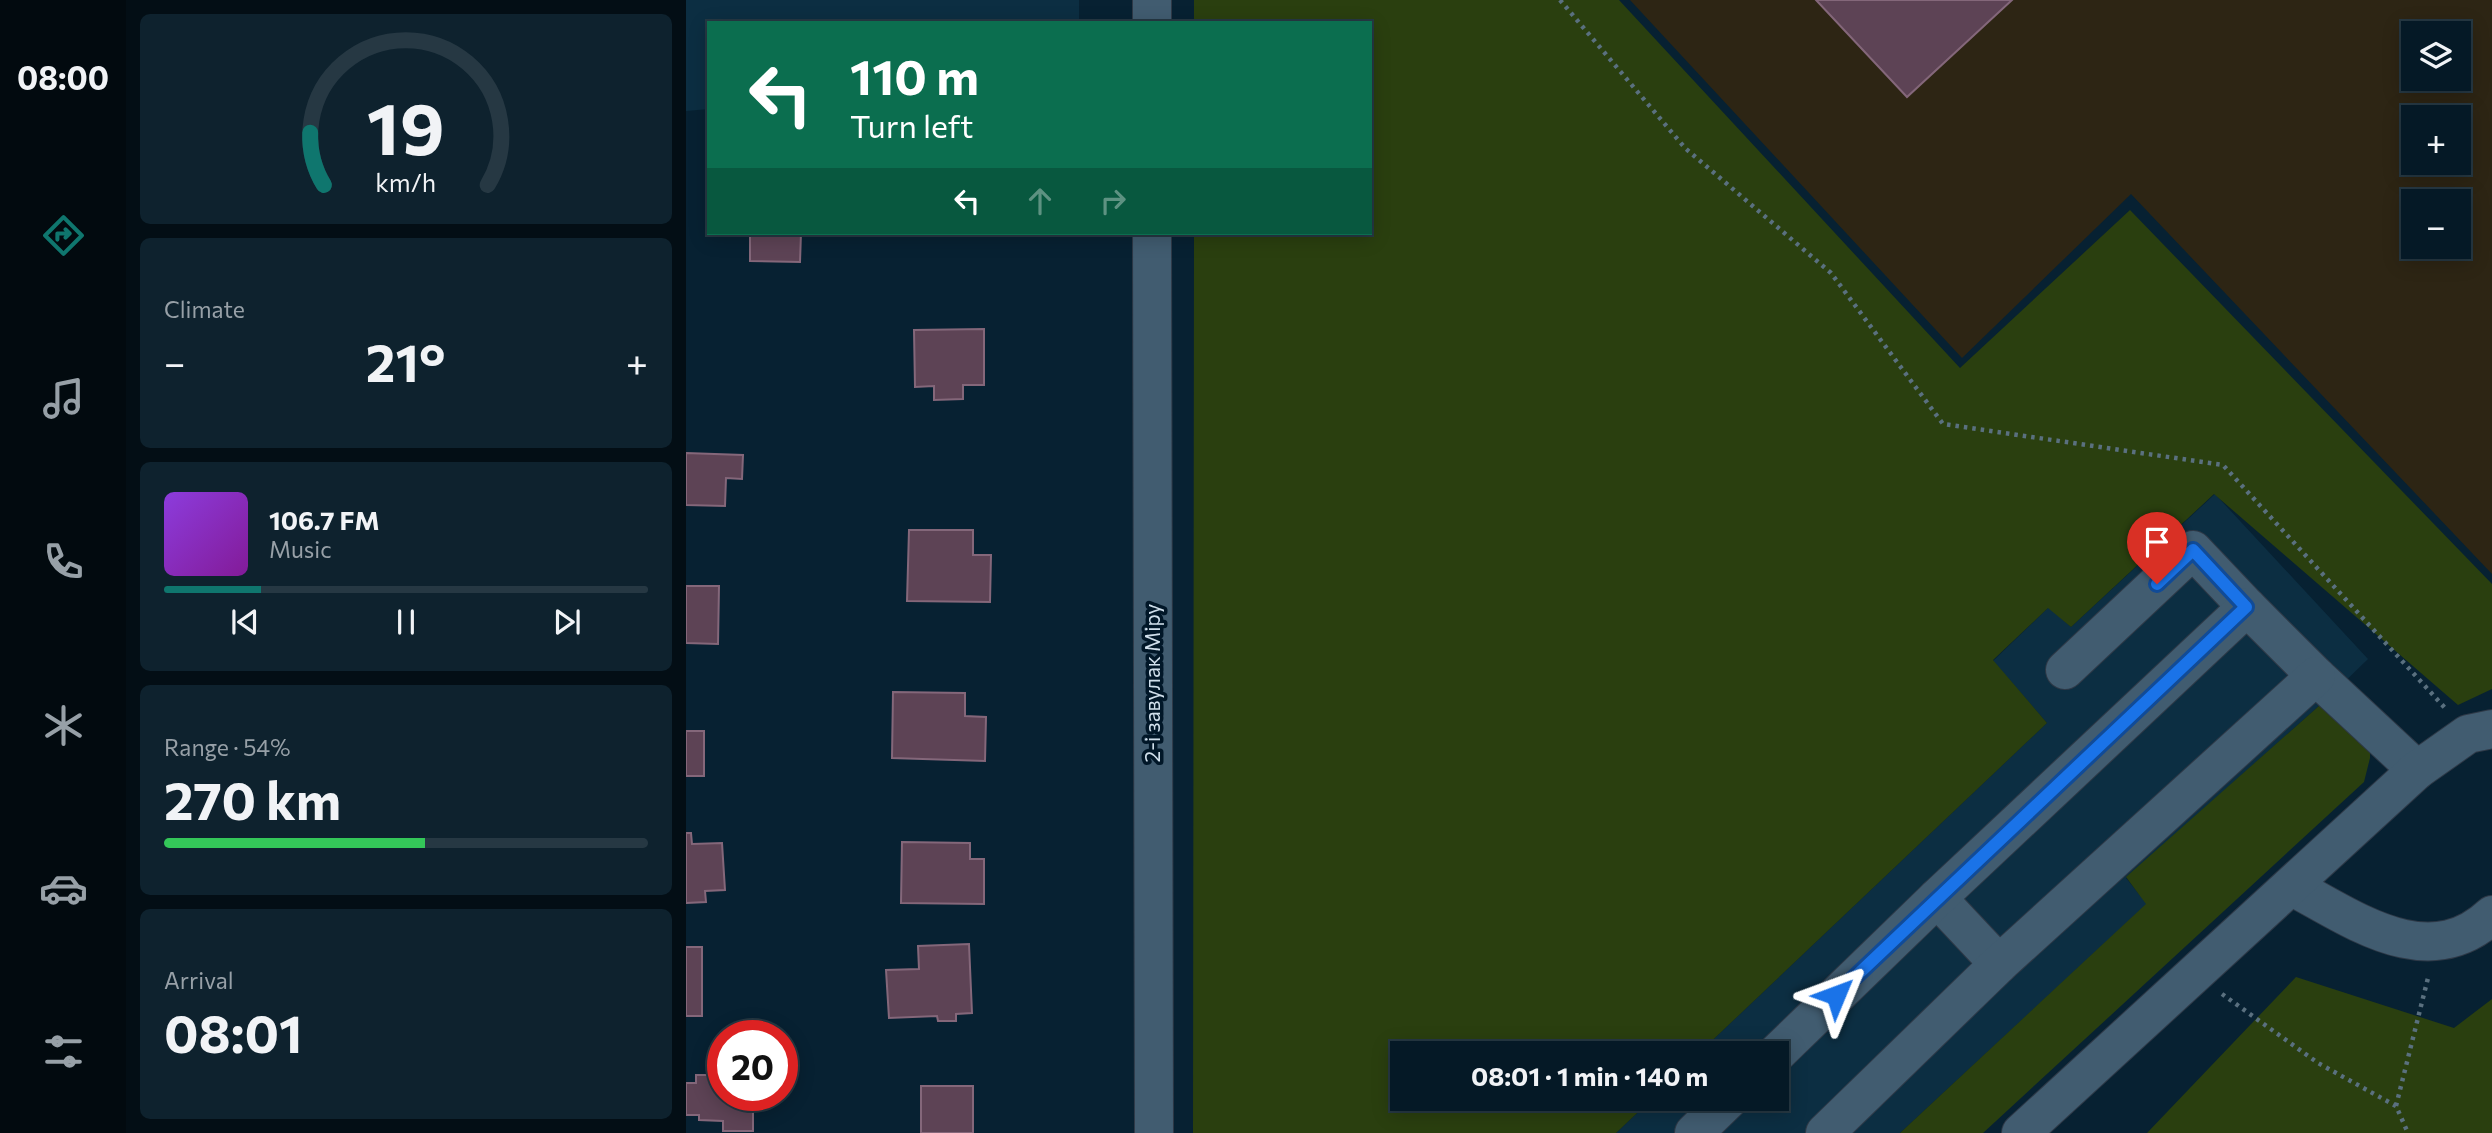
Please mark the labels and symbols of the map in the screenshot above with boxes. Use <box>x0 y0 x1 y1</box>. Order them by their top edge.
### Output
pin <box>2127 512 2187 584</box>
street label: 2-і завулак Міру <box>1139 603 1164 762</box>
position arrow <box>1799 958 1873 1032</box>
speed limit sign: 20 <box>707 1020 798 1111</box>

